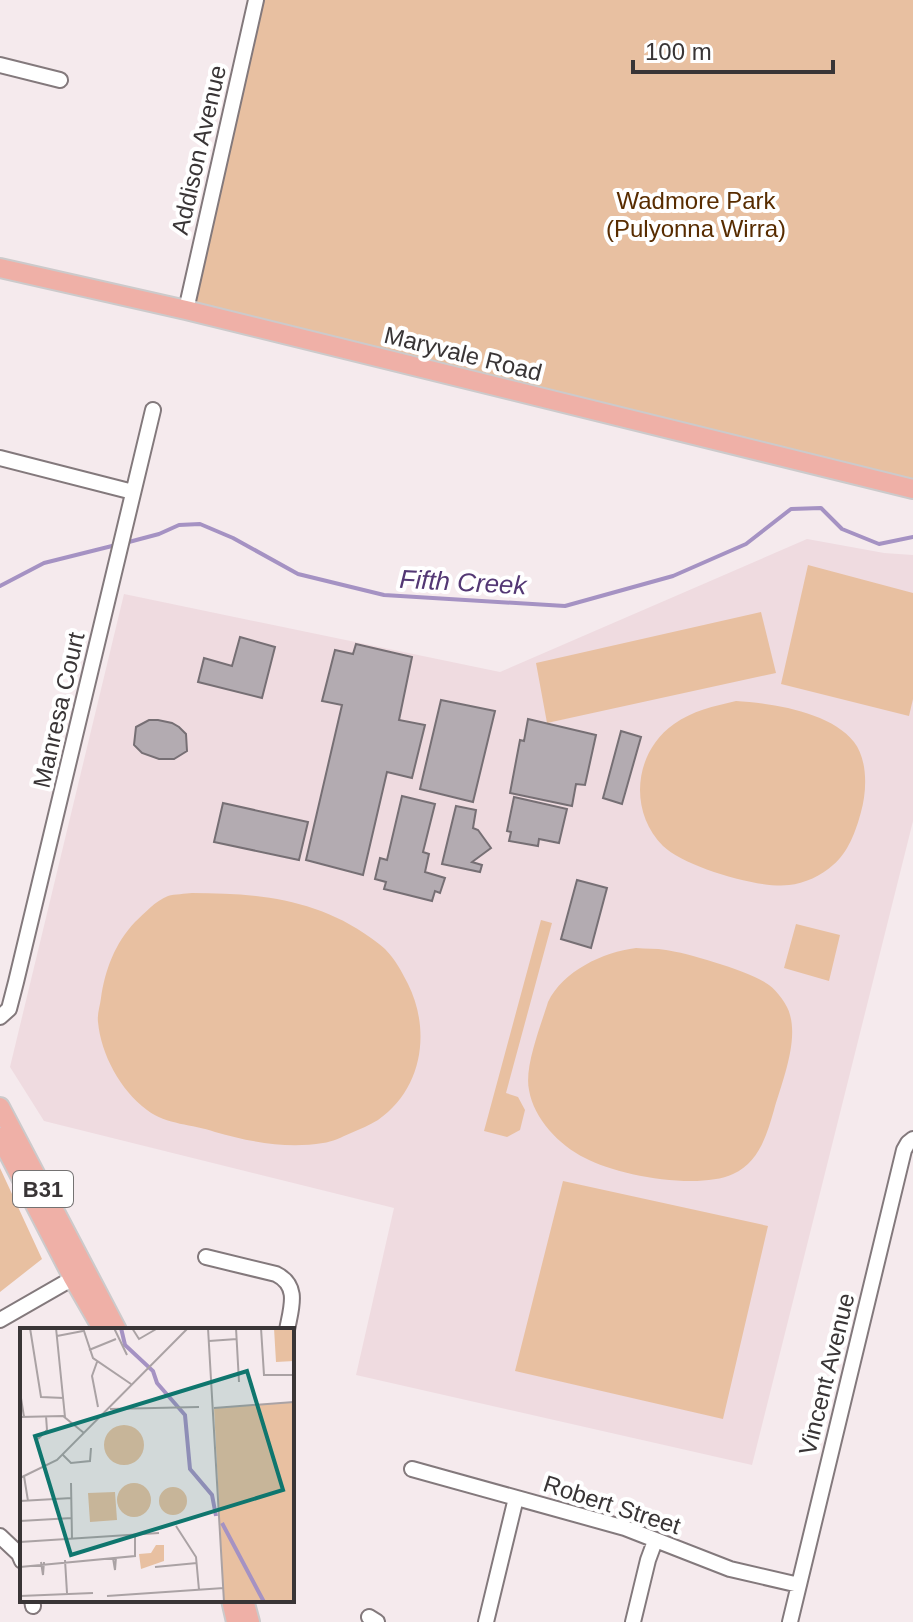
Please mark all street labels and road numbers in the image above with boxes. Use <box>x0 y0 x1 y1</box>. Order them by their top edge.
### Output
street label: Addison Avenue <box>166 63 231 237</box>
street label: Maryvale Road <box>382 321 545 386</box>
street label: Manresa Court <box>28 629 90 790</box>
road number: B31 <box>13 1171 73 1207</box>
street label: Vincent Avenue <box>793 1290 860 1458</box>
street label: Robert Street <box>540 1470 685 1540</box>

